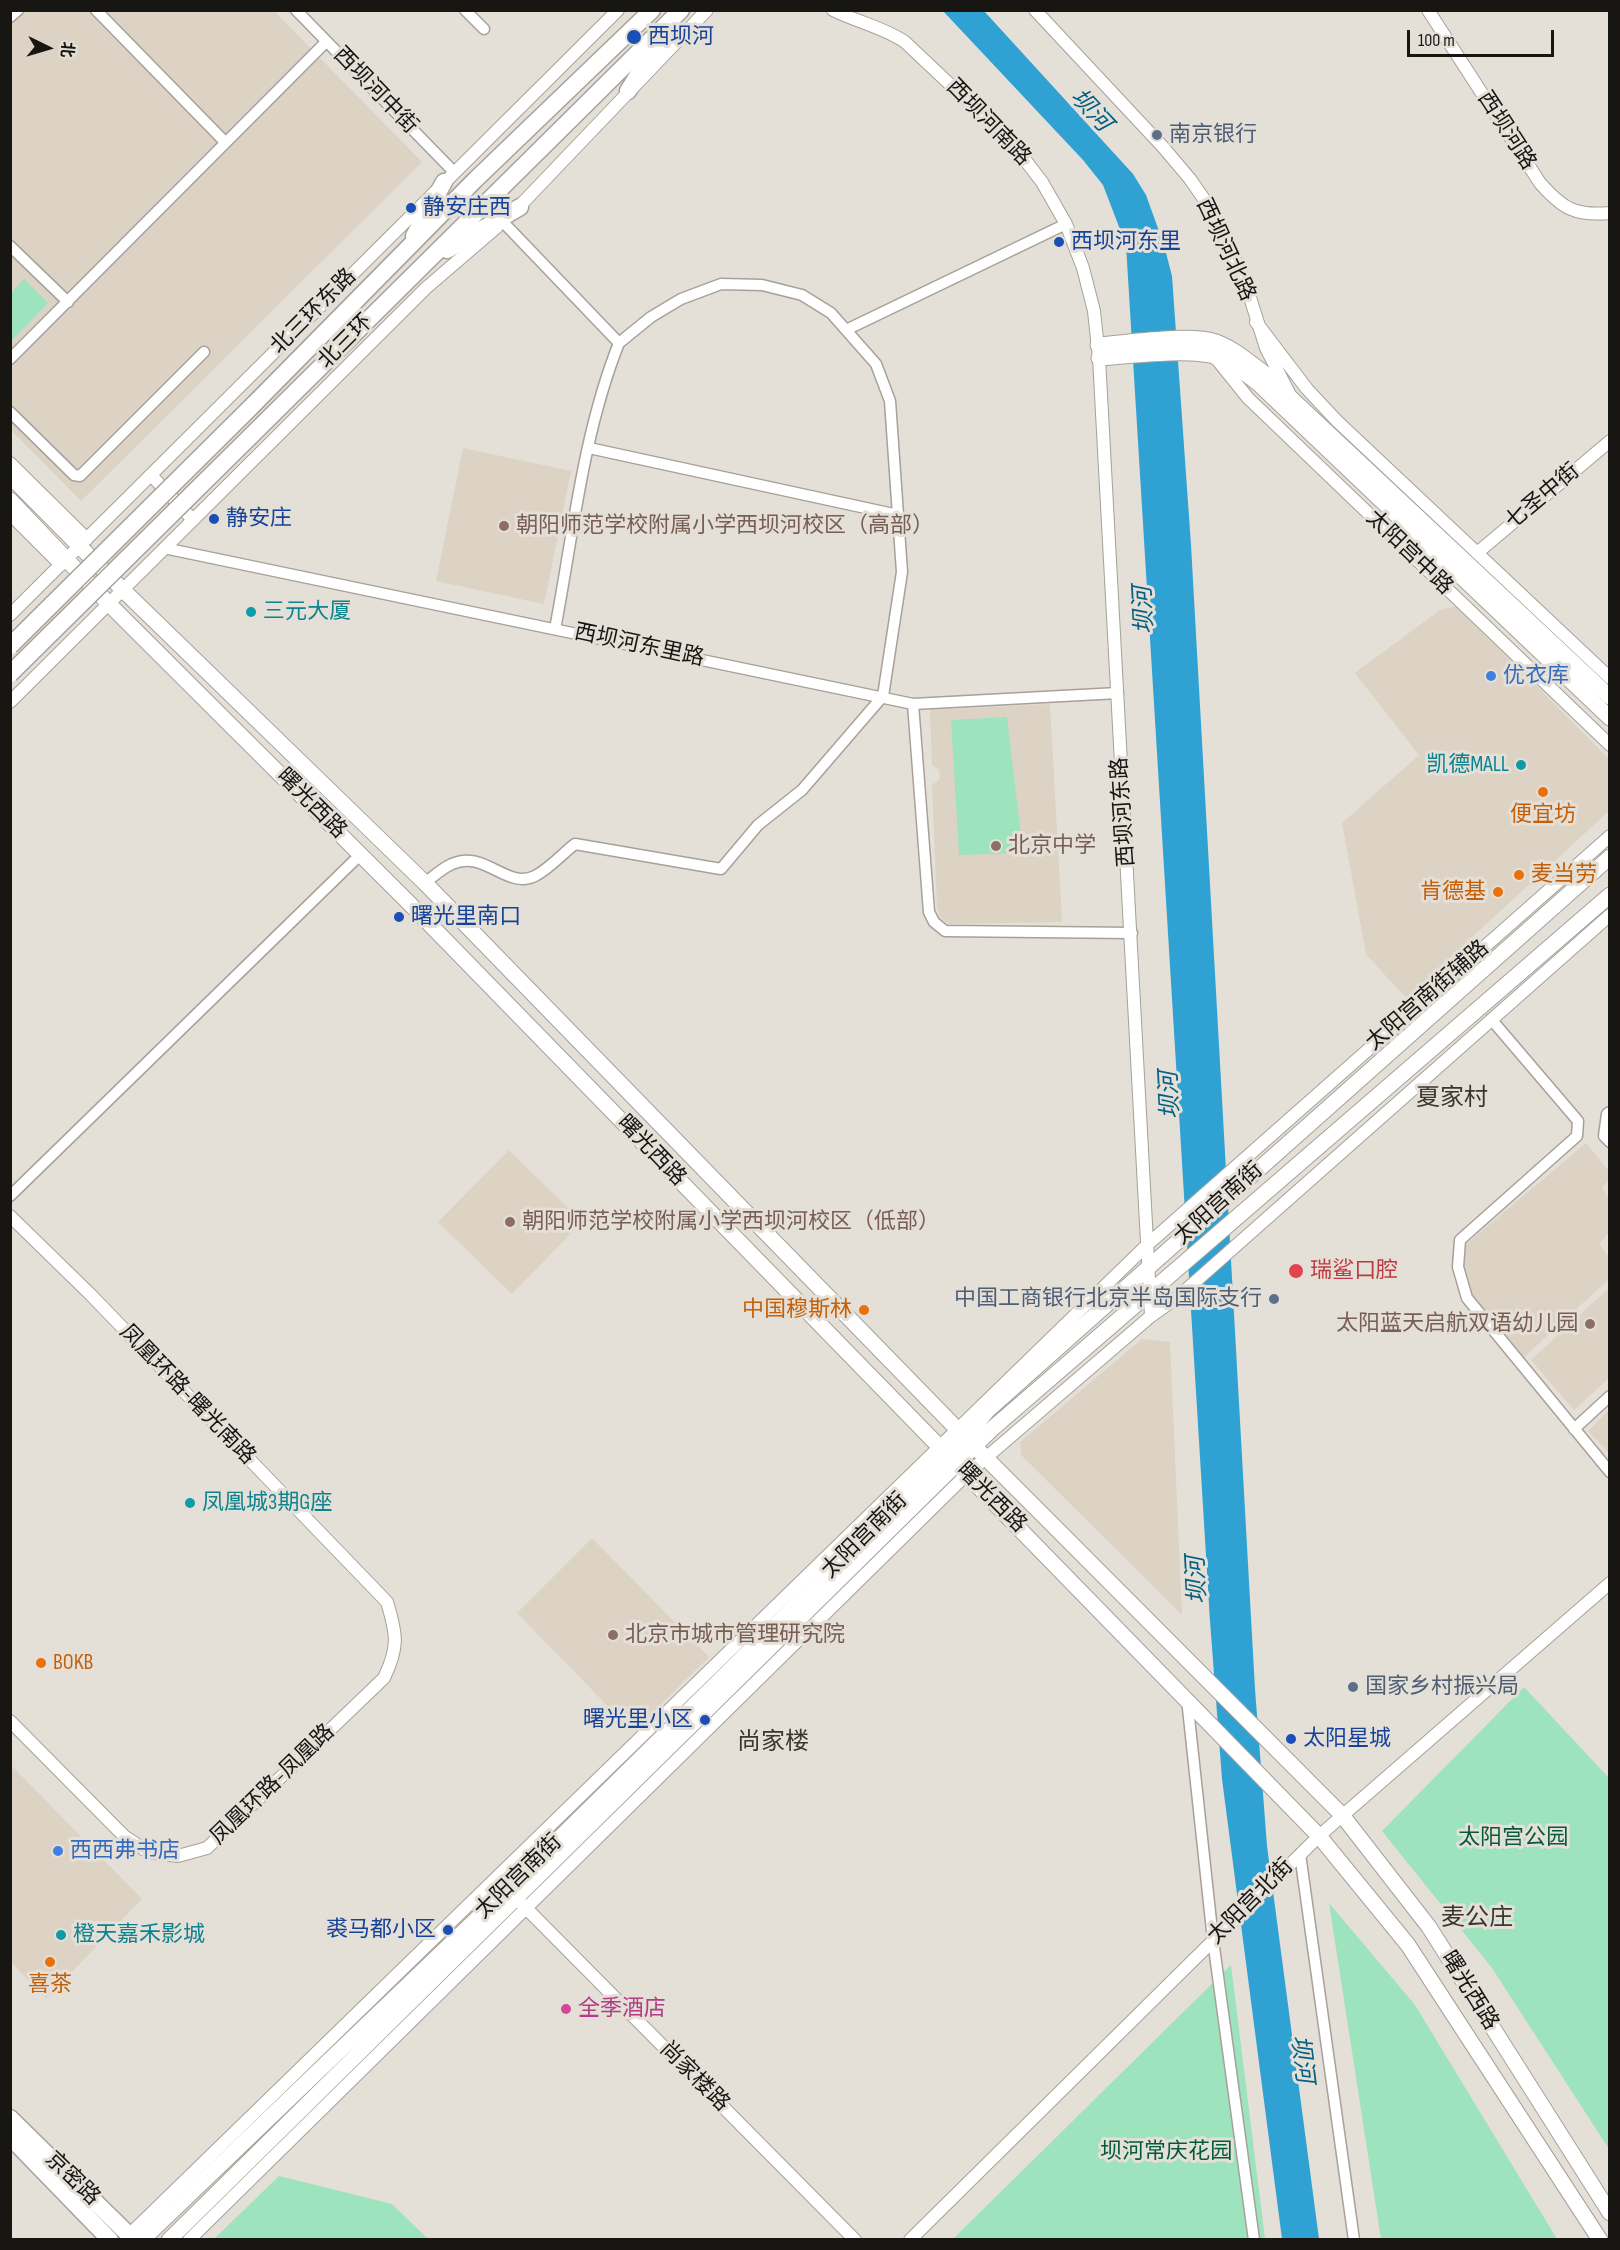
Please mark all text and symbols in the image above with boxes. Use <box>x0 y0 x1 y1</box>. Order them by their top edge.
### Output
north arrow <box>18 18 78 78</box>
scale bar <box>1410 18 1557 56</box>
place label: 西坝河 <box>648 24 714 50</box>
marker: 西坝河 <box>625 28 643 46</box>
text: 100 m <box>1418 30 1455 51</box>
text: 北 <box>56 41 77 58</box>
street label: 西坝河中街 <box>327 42 423 140</box>
street label: 西坝河南路 <box>940 74 1036 172</box>
water label: 坝河 <box>1063 84 1117 138</box>
street label: 西坝河路 <box>1471 87 1541 175</box>
place label: 南京银行 <box>1169 122 1257 148</box>
marker: 南京银行 <box>1150 128 1164 142</box>
place label: 静安庄西 <box>423 195 511 221</box>
street label: 西坝河北路 <box>1190 195 1260 305</box>
marker: 静安庄西 <box>404 201 418 215</box>
place label: 西坝河东里 <box>1071 229 1181 255</box>
marker: 西坝河东里 <box>1052 235 1066 249</box>
street label: 北三环东路 <box>266 264 362 360</box>
street label: 北三环 <box>313 309 379 375</box>
street label: 七圣中街 <box>1501 459 1585 535</box>
street label: 太阳宫中路 <box>1360 505 1458 601</box>
place label: 静安庄 <box>226 506 292 532</box>
marker: 静安庄 <box>207 512 221 526</box>
place label: 朝阳师范学校附属小学西坝河校区（高部） <box>516 513 934 539</box>
marker: 朝阳师范学校附属小学西坝河校区（高部） <box>497 519 511 533</box>
water label: 坝河 <box>1129 585 1161 635</box>
place label: 三元大厦 <box>263 599 351 625</box>
marker: 三元大厦 <box>244 605 258 619</box>
street label: 西坝河东里路 <box>572 619 706 673</box>
place label: 优衣库 <box>1503 663 1569 689</box>
marker: 优衣库 <box>1484 669 1498 683</box>
place label: 凯德MALL <box>1426 752 1509 778</box>
street label: 西坝河东路 <box>1107 756 1141 868</box>
marker: 凯德MALL <box>1514 758 1528 772</box>
street label: 曙光西路 <box>271 764 351 844</box>
marker: 便宜坊 <box>1536 785 1550 799</box>
place label: 便宜坊 <box>1510 802 1576 828</box>
place label: 北京中学 <box>1008 833 1096 859</box>
marker: 北京中学 <box>989 839 1003 853</box>
place label: 麦当劳 <box>1531 862 1597 888</box>
marker: 麦当劳 <box>1512 868 1526 882</box>
place label: 肯德基 <box>1420 879 1486 905</box>
marker: 肯德基 <box>1491 885 1505 899</box>
place label: 曙光里南口 <box>411 904 521 930</box>
marker: 曙光里南口 <box>392 910 406 924</box>
street label: 太阳宫南街辅路 <box>1361 936 1495 1056</box>
water label: 坝河 <box>1155 1070 1187 1120</box>
district label: 夏家村 <box>1416 1085 1488 1113</box>
street label: 曙光西路 <box>611 1110 691 1192</box>
street label: 太阳宫南街 <box>1169 1157 1269 1251</box>
place label: 朝阳师范学校附属小学西坝河校区（低部） <box>522 1209 940 1235</box>
marker: 朝阳师范学校附属小学西坝河校区（低部） <box>503 1215 517 1229</box>
place label: 瑞鲨口腔 <box>1310 1258 1398 1284</box>
marker: 瑞鲨口腔 <box>1287 1262 1305 1280</box>
place label: 中国工商银行北京半岛国际支行 <box>954 1286 1262 1312</box>
marker: 中国工商银行北京半岛国际支行 <box>1267 1292 1281 1306</box>
place label: 中国穆斯林 <box>742 1297 852 1323</box>
marker: 中国穆斯林 <box>857 1303 871 1317</box>
place label: 太阳蓝天启航双语幼儿园 <box>1336 1311 1578 1337</box>
marker: 太阳蓝天启航双语幼儿园 <box>1583 1317 1597 1331</box>
street label: 凤凰环路-曙光南路 <box>114 1320 260 1470</box>
street label: 曙光西路 <box>951 1458 1031 1538</box>
street label: 太阳宫南街 <box>817 1488 913 1584</box>
place label: 凤凰城3期G座 <box>202 1490 332 1516</box>
marker: 凤凰城3期G座 <box>183 1496 197 1510</box>
water label: 坝河 <box>1182 1555 1214 1605</box>
place label: 北京市城市管理研究院 <box>625 1622 845 1648</box>
marker: 北京市城市管理研究院 <box>606 1628 620 1642</box>
place label: BOKB <box>53 1650 93 1676</box>
marker: BOKB <box>34 1656 48 1670</box>
place label: 国家乡村振兴局 <box>1365 1674 1519 1700</box>
marker: 国家乡村振兴局 <box>1346 1680 1360 1694</box>
place label: 曙光里小区 <box>583 1707 693 1733</box>
marker: 曙光里小区 <box>698 1713 712 1727</box>
street label: 凤凰环路-凤凰路 <box>206 1719 340 1851</box>
place label: 太阳星城 <box>1303 1726 1391 1752</box>
district label: 尚家楼 <box>737 1729 809 1757</box>
marker: 太阳星城 <box>1284 1732 1298 1746</box>
park label: 太阳宫公园 <box>1458 1825 1568 1851</box>
street label: 太阳宫南街 <box>470 1829 568 1925</box>
place label: 西西弗书店 <box>70 1838 180 1864</box>
marker: 西西弗书店 <box>51 1844 65 1858</box>
street label: 太阳宫北街 <box>1203 1854 1299 1950</box>
district label: 麦公庄 <box>1441 1905 1513 1933</box>
place label: 裘马都小区 <box>326 1917 436 1943</box>
place label: 橙天嘉禾影城 <box>73 1922 205 1948</box>
marker: 裘马都小区 <box>441 1923 455 1937</box>
marker: 橙天嘉禾影城 <box>54 1928 68 1942</box>
street label: 曙光西路 <box>1434 1947 1504 2035</box>
marker: 喜茶 <box>43 1955 57 1969</box>
place label: 喜茶 <box>28 1972 72 1998</box>
place label: 全季酒店 <box>578 1996 666 2022</box>
marker: 全季酒店 <box>559 2002 573 2016</box>
water label: 坝河 <box>1284 2033 1318 2085</box>
street label: 尚家楼路 <box>654 2037 734 2117</box>
park label: 坝河常庆花园 <box>1100 2139 1232 2165</box>
street label: 京密路 <box>39 2147 105 2211</box>

